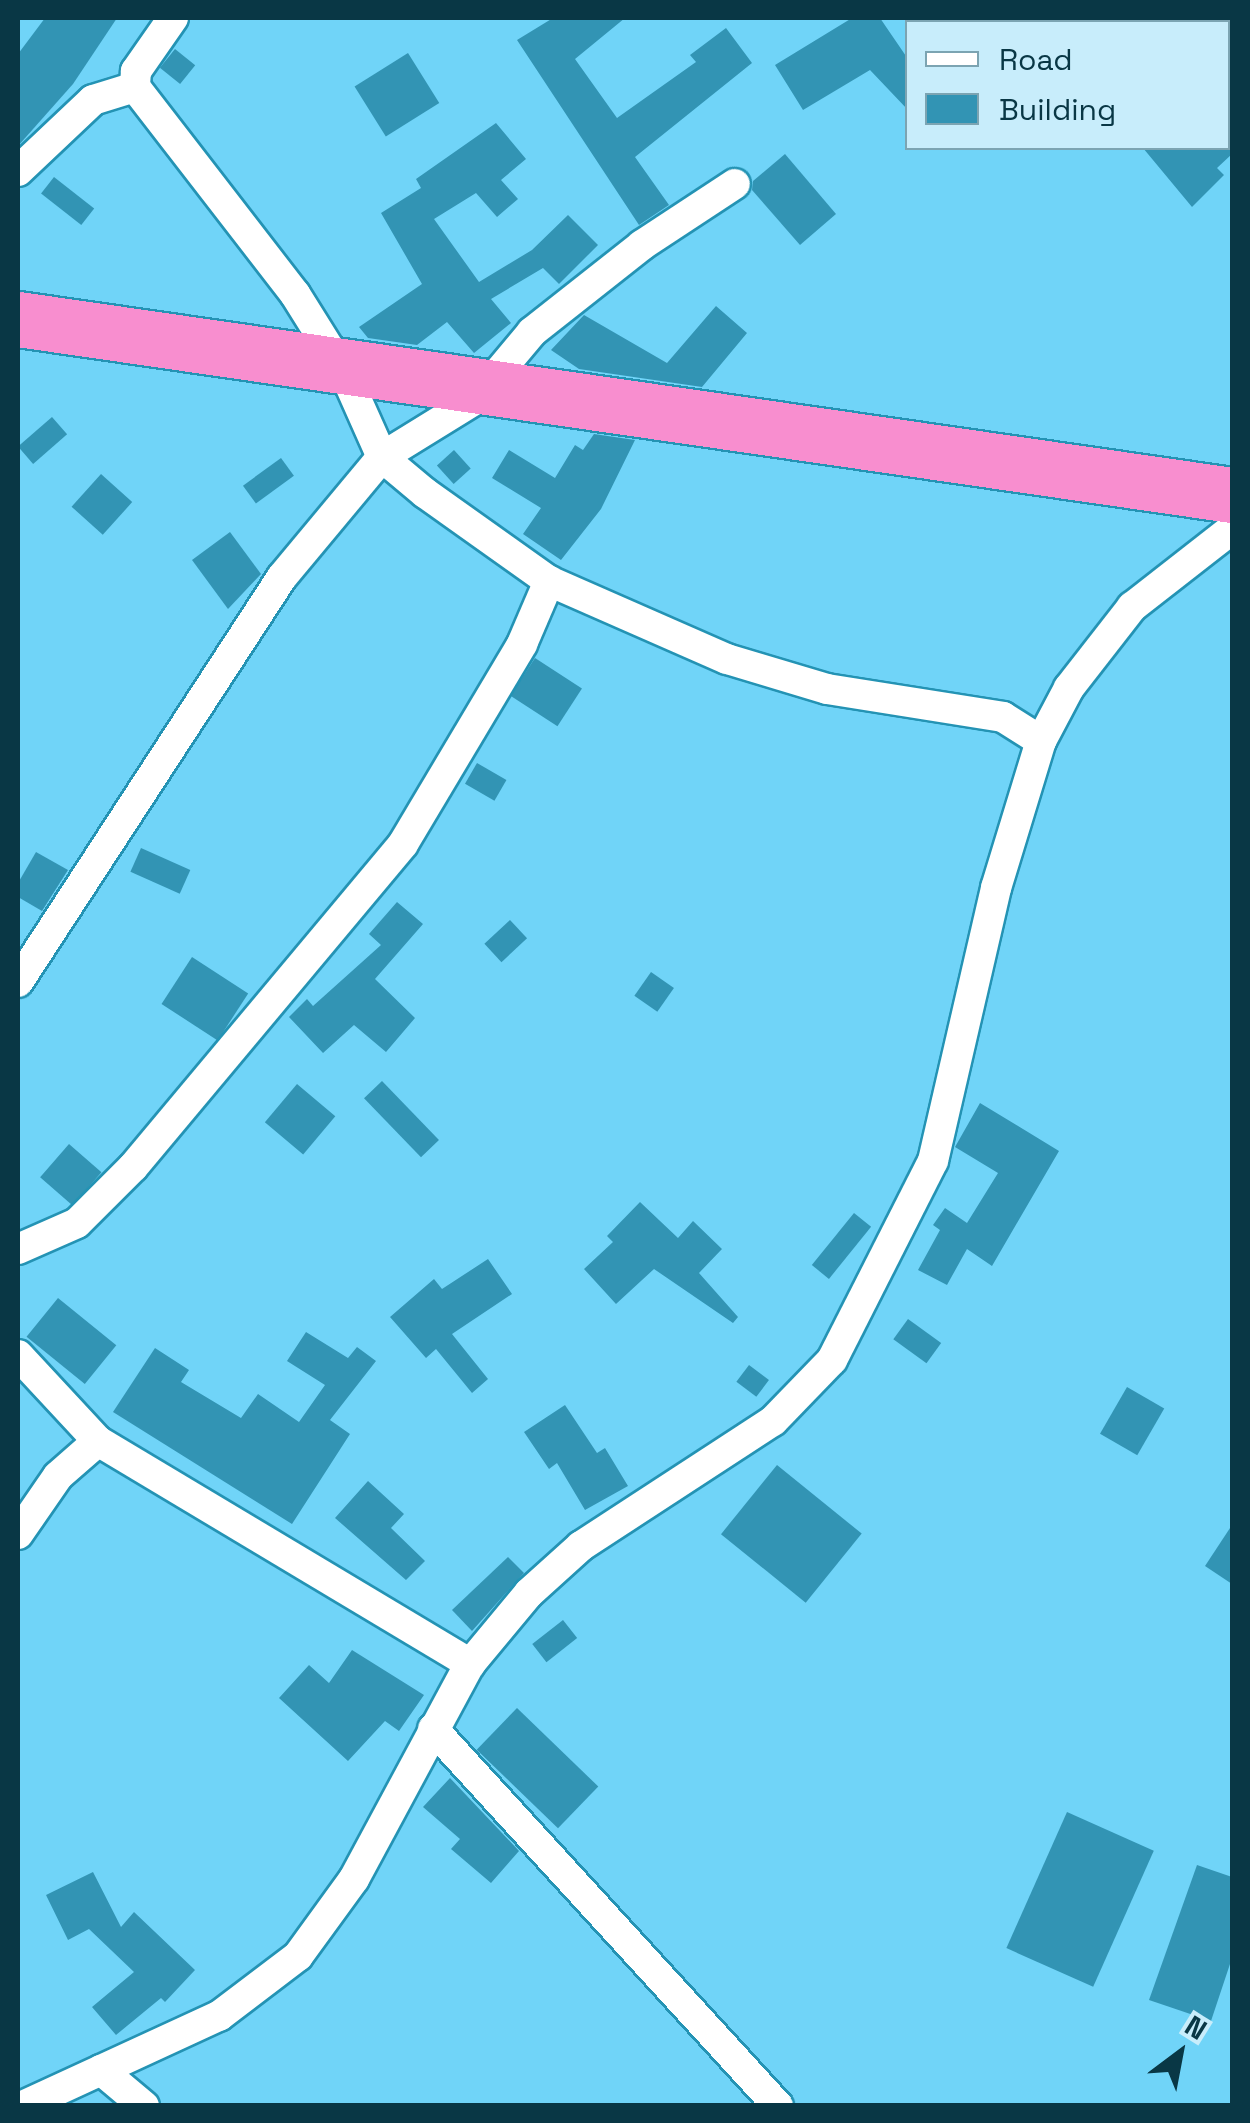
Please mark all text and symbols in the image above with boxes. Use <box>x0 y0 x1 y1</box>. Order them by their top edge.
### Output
legend <box>905 20 1230 150</box>
text: Road <box>999 40 1073 79</box>
text: Building <box>999 90 1116 129</box>
north arrow <box>1130 2003 1230 2103</box>
text: N <box>1178 2007 1213 2048</box>

